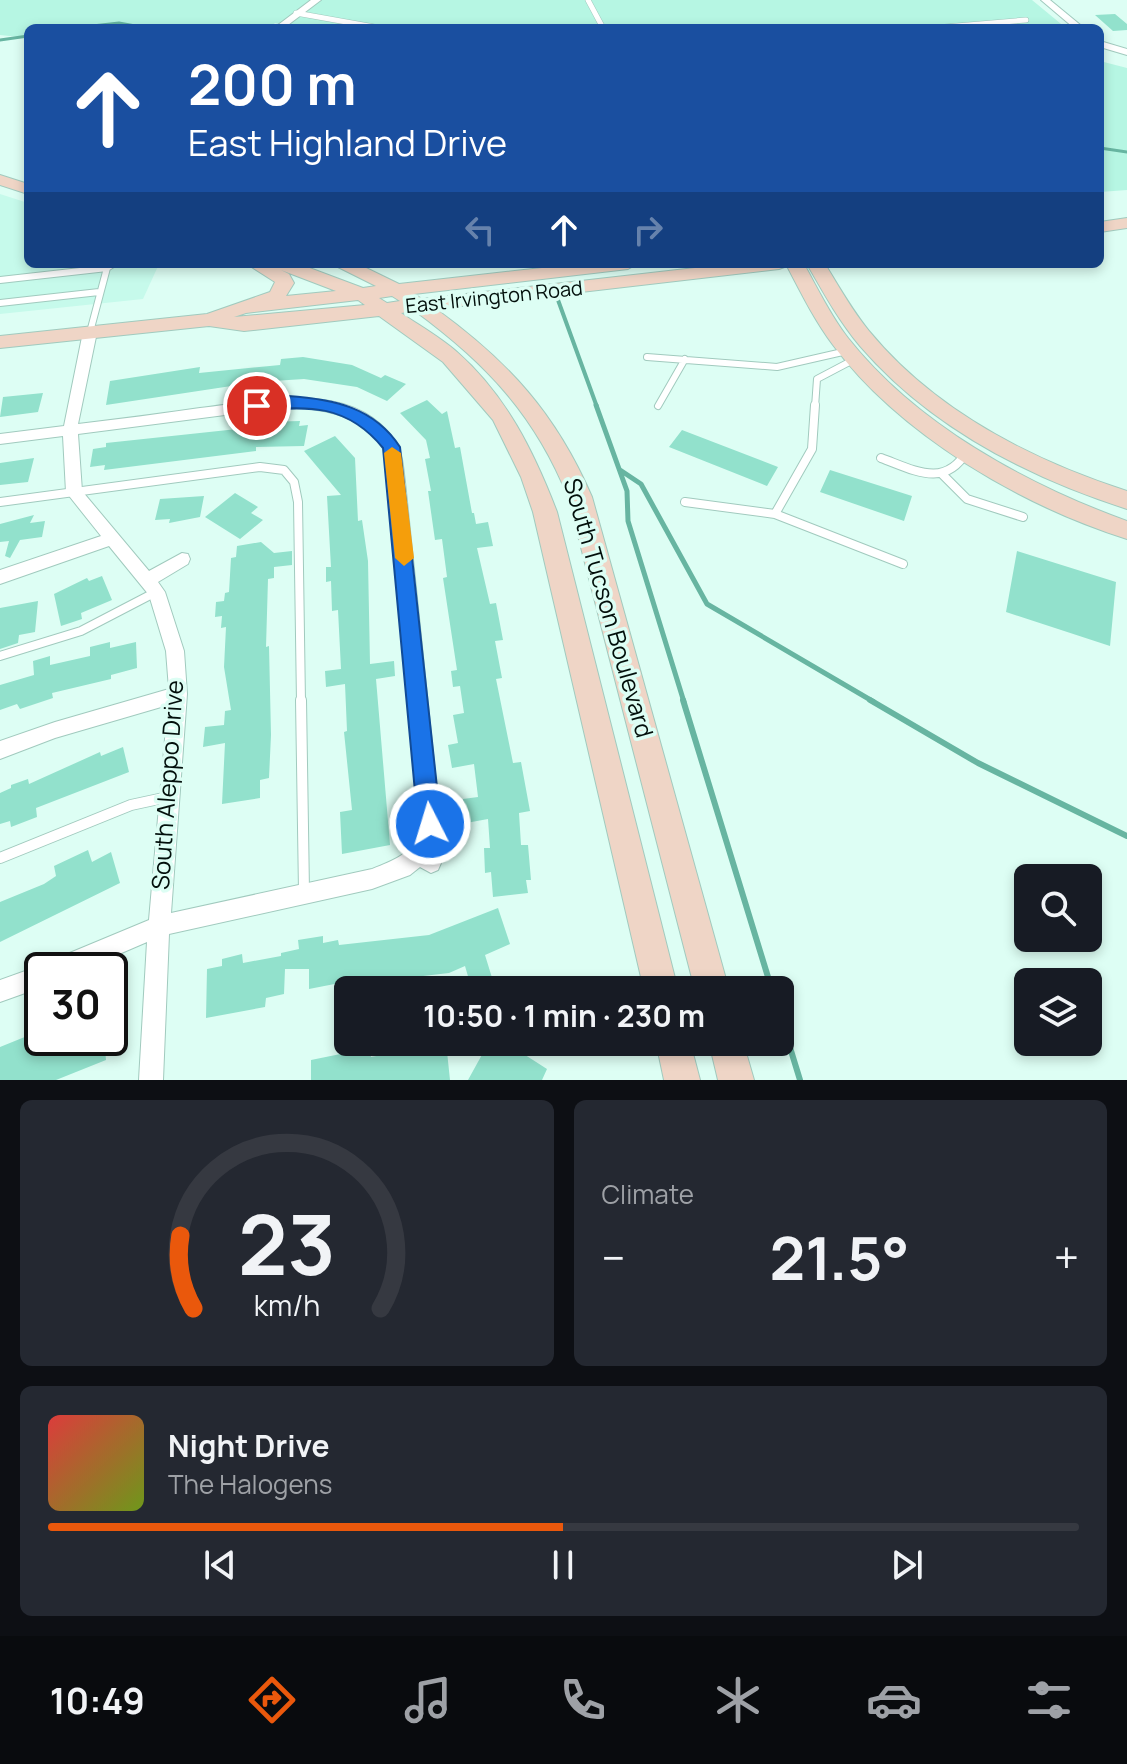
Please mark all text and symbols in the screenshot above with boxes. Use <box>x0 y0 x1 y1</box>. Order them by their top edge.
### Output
text: 200 m <box>188 45 357 122</box>
icon: ahead <box>56 56 160 160</box>
text: East Highland Drive <box>188 118 507 167</box>
icon: left <box>458 208 502 252</box>
icon: ahead <box>542 208 586 252</box>
icon: right <box>626 208 670 252</box>
street label: East Irvington Road <box>404 274 584 319</box>
pin <box>223 372 291 440</box>
icon: arrive <box>235 384 279 428</box>
street label: South Tucson Boulevard <box>557 474 662 741</box>
street label: South Aleppo Drive <box>143 679 190 891</box>
position arrow <box>388 782 472 866</box>
map controls <box>1014 864 1102 1056</box>
button: search <box>1014 864 1102 952</box>
speed limit sign: 30 <box>24 952 128 1056</box>
button: layers <box>1014 968 1102 1056</box>
text: 10:50 · 1 min · 230 m <box>423 995 705 1036</box>
text: Climate <box>602 1176 694 1212</box>
text: 23 <box>238 1186 336 1300</box>
text: 21.5° <box>769 1216 909 1298</box>
text: − <box>602 1227 625 1287</box>
text: + <box>1054 1227 1079 1287</box>
text: km/h <box>254 1286 320 1325</box>
text: Night Drive <box>168 1425 330 1466</box>
text: The Halogens <box>168 1466 332 1502</box>
icon: previous <box>198 1543 242 1587</box>
icon: pause <box>541 1543 585 1587</box>
icon: next <box>885 1543 929 1587</box>
icon: directions <box>244 1672 300 1728</box>
icon: music <box>400 1672 456 1728</box>
icon: phone <box>555 1672 611 1728</box>
icon: climate <box>710 1672 766 1728</box>
icon: car <box>866 1672 922 1728</box>
icon: filters <box>1021 1672 1077 1728</box>
text: 10:49 <box>50 1676 145 1725</box>

